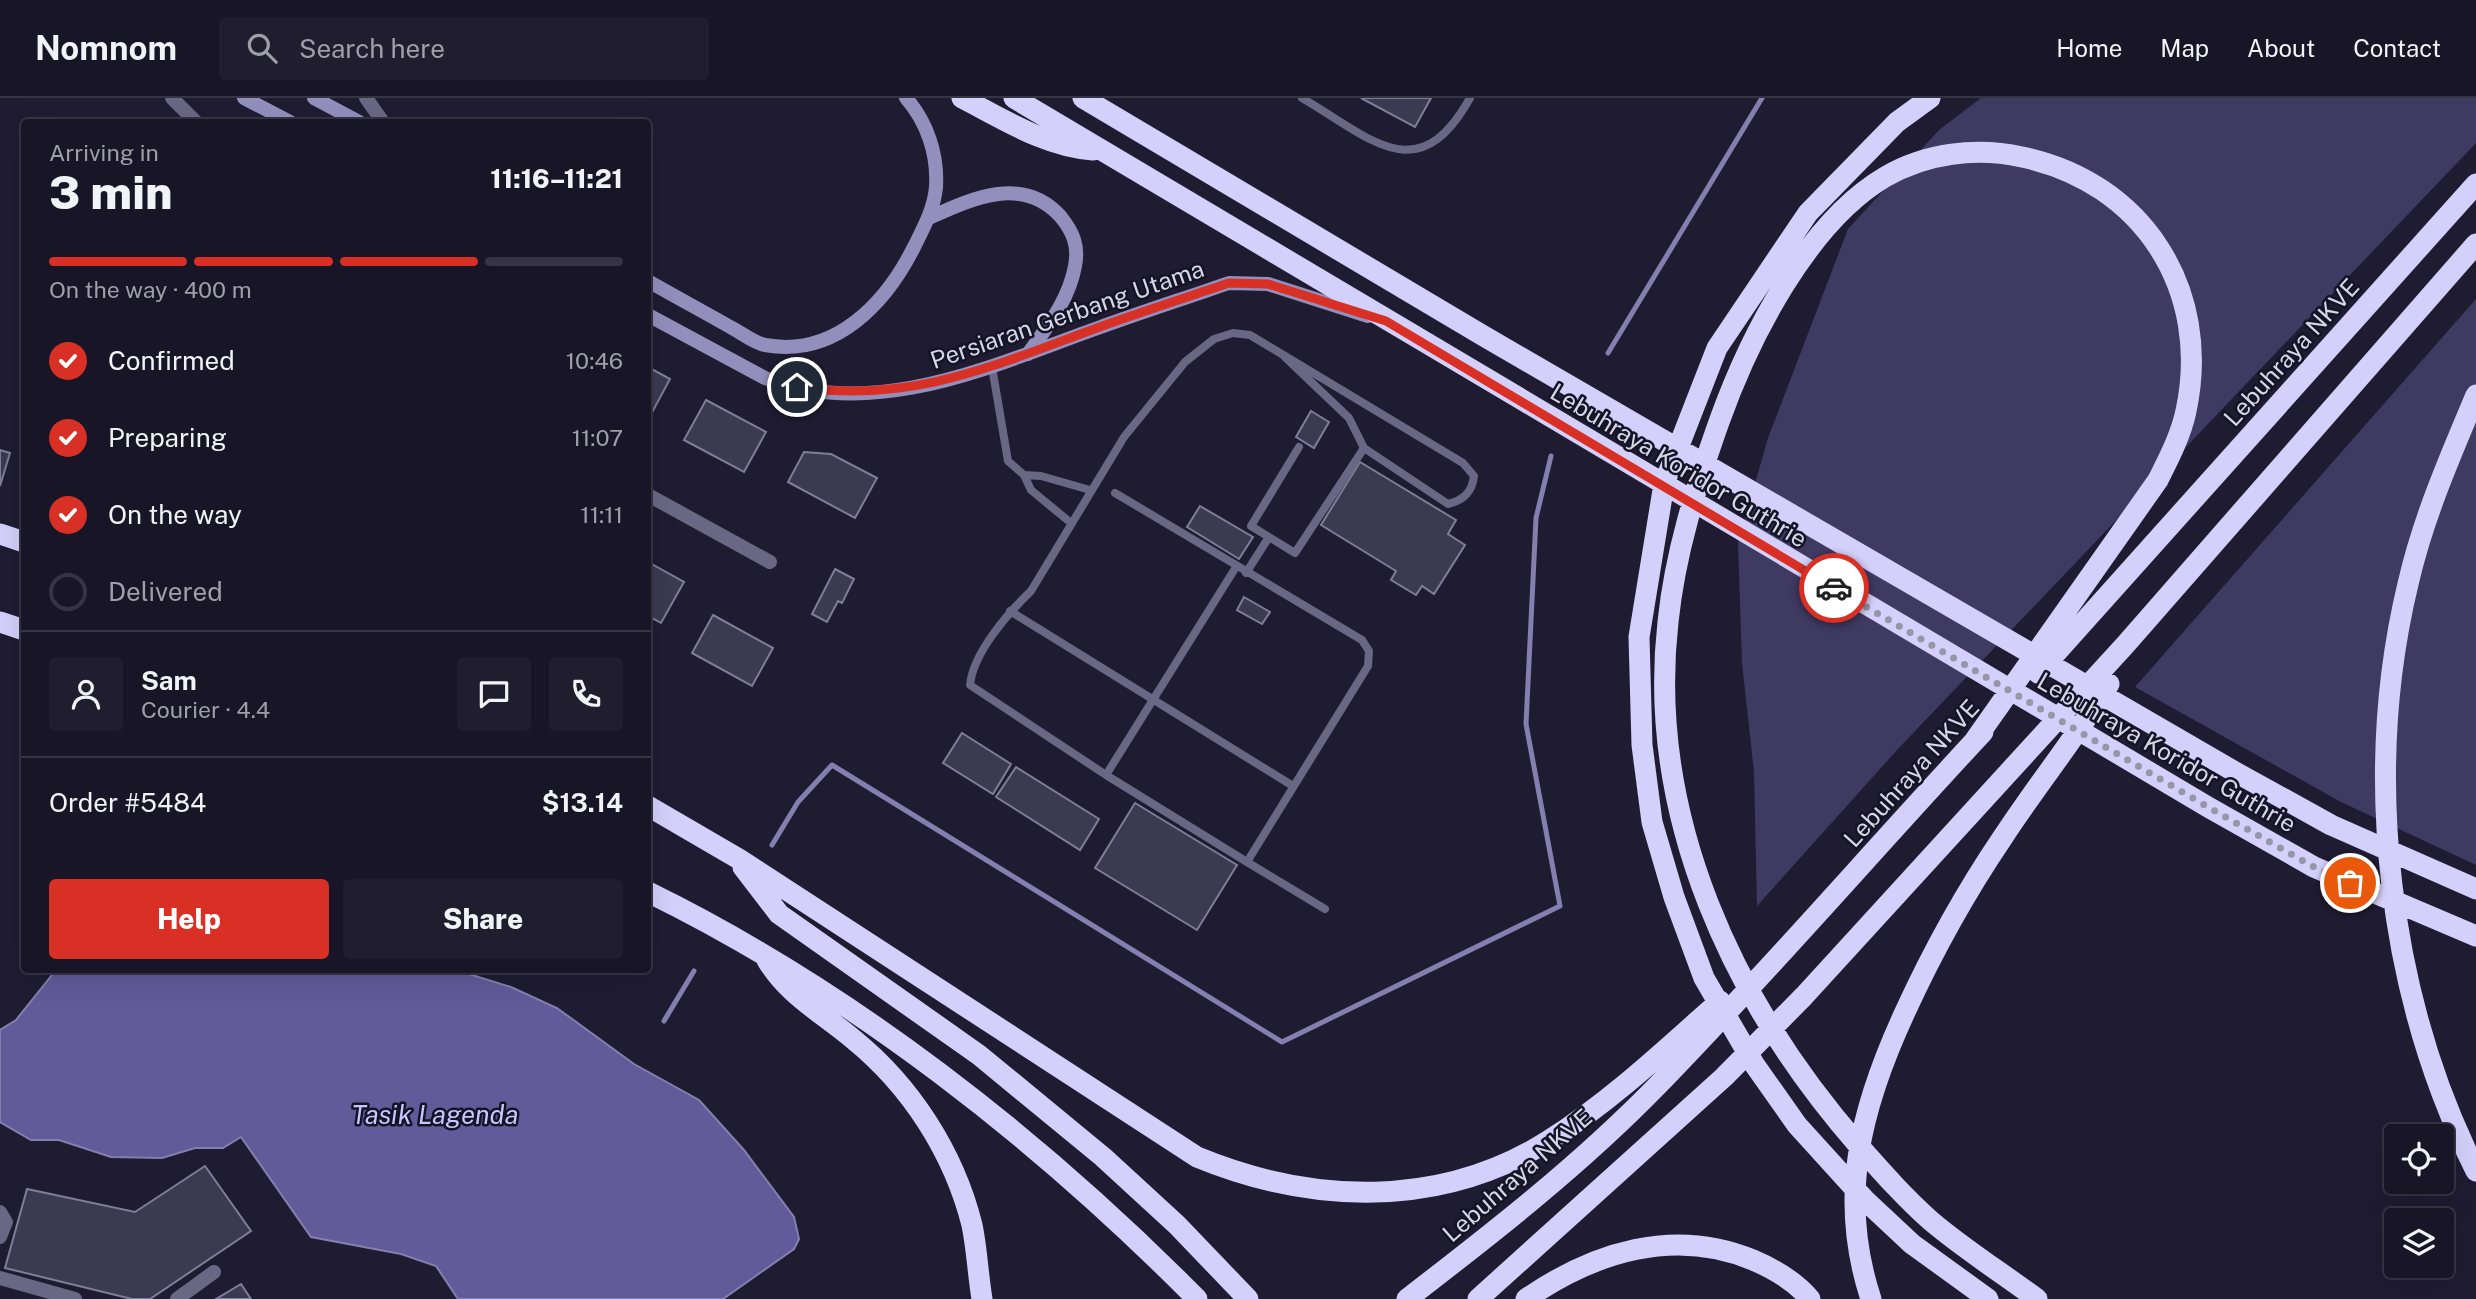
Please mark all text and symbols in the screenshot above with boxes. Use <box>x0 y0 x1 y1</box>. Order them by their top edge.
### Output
search box <box>219 17 709 80</box>
text: Nomnom <box>35 29 177 67</box>
icon: search <box>243 29 281 67</box>
text: Search here <box>299 33 445 64</box>
text: Home <box>2056 34 2122 62</box>
text: Map <box>2160 34 2209 62</box>
text: About <box>2247 34 2315 62</box>
text: Contact <box>2353 34 2441 62</box>
text: Arriving in <box>49 139 159 166</box>
text: 11:16–11:21 <box>490 163 623 194</box>
text: 3 min <box>49 165 173 219</box>
street label: Persiaran Gerbang Utama <box>927 254 1207 374</box>
street label: Lebuhraya NKVE <box>2218 273 2364 431</box>
text: On the way · 400 m <box>49 276 252 303</box>
icon: check <box>49 342 87 380</box>
text: Confirmed <box>108 345 235 376</box>
text: 10:46 <box>566 347 623 374</box>
pin <box>767 357 827 417</box>
icon: home <box>778 368 816 406</box>
street label: Lebuhraya Koridor Guthrie <box>1546 377 1812 553</box>
icon: check <box>49 419 87 457</box>
text: Preparing <box>108 422 227 453</box>
text: 11:07 <box>572 424 623 451</box>
icon: check <box>49 496 87 534</box>
text: On the way <box>108 499 242 530</box>
text: 11:11 <box>580 501 623 528</box>
courier <box>1799 553 1869 623</box>
icon: car <box>1815 569 1853 607</box>
text: Delivered <box>108 576 223 607</box>
button: person <box>49 657 123 731</box>
button: chat <box>457 657 531 731</box>
button: phone <box>549 657 623 731</box>
text: Sam <box>141 665 197 696</box>
street label: Lebuhraya Koridor Guthrie <box>2033 666 2301 838</box>
street label: Lebuhraya NKVE <box>1838 694 1984 852</box>
text: Courier · 4.4 <box>141 696 270 723</box>
text: Order #5484 <box>49 787 206 818</box>
text: $13.14 <box>542 787 623 818</box>
pin <box>2320 853 2380 913</box>
icon: bag <box>2331 864 2369 902</box>
button: Help <box>49 879 329 959</box>
button: Share <box>343 879 623 959</box>
water label: Tasik Lagenda <box>352 1099 518 1130</box>
street label: Lebuhraya NKVE <box>1437 1103 1597 1247</box>
map controls <box>2384 1124 2454 1278</box>
button: locate <box>2384 1124 2454 1194</box>
button: layers <box>2384 1208 2454 1278</box>

